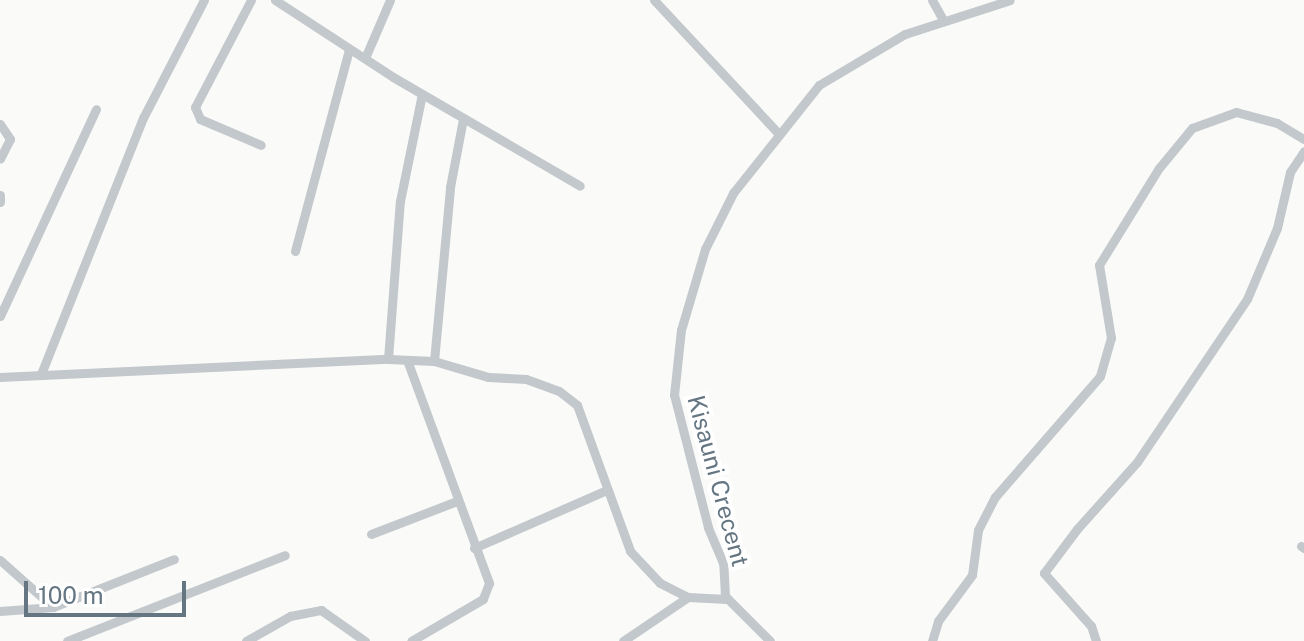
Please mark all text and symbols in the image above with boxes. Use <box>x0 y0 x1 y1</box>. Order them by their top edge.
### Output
street label: Kisauni Crecent <box>681 392 755 570</box>
scale bar <box>28 565 190 615</box>
text: 100 m <box>38 581 104 609</box>

